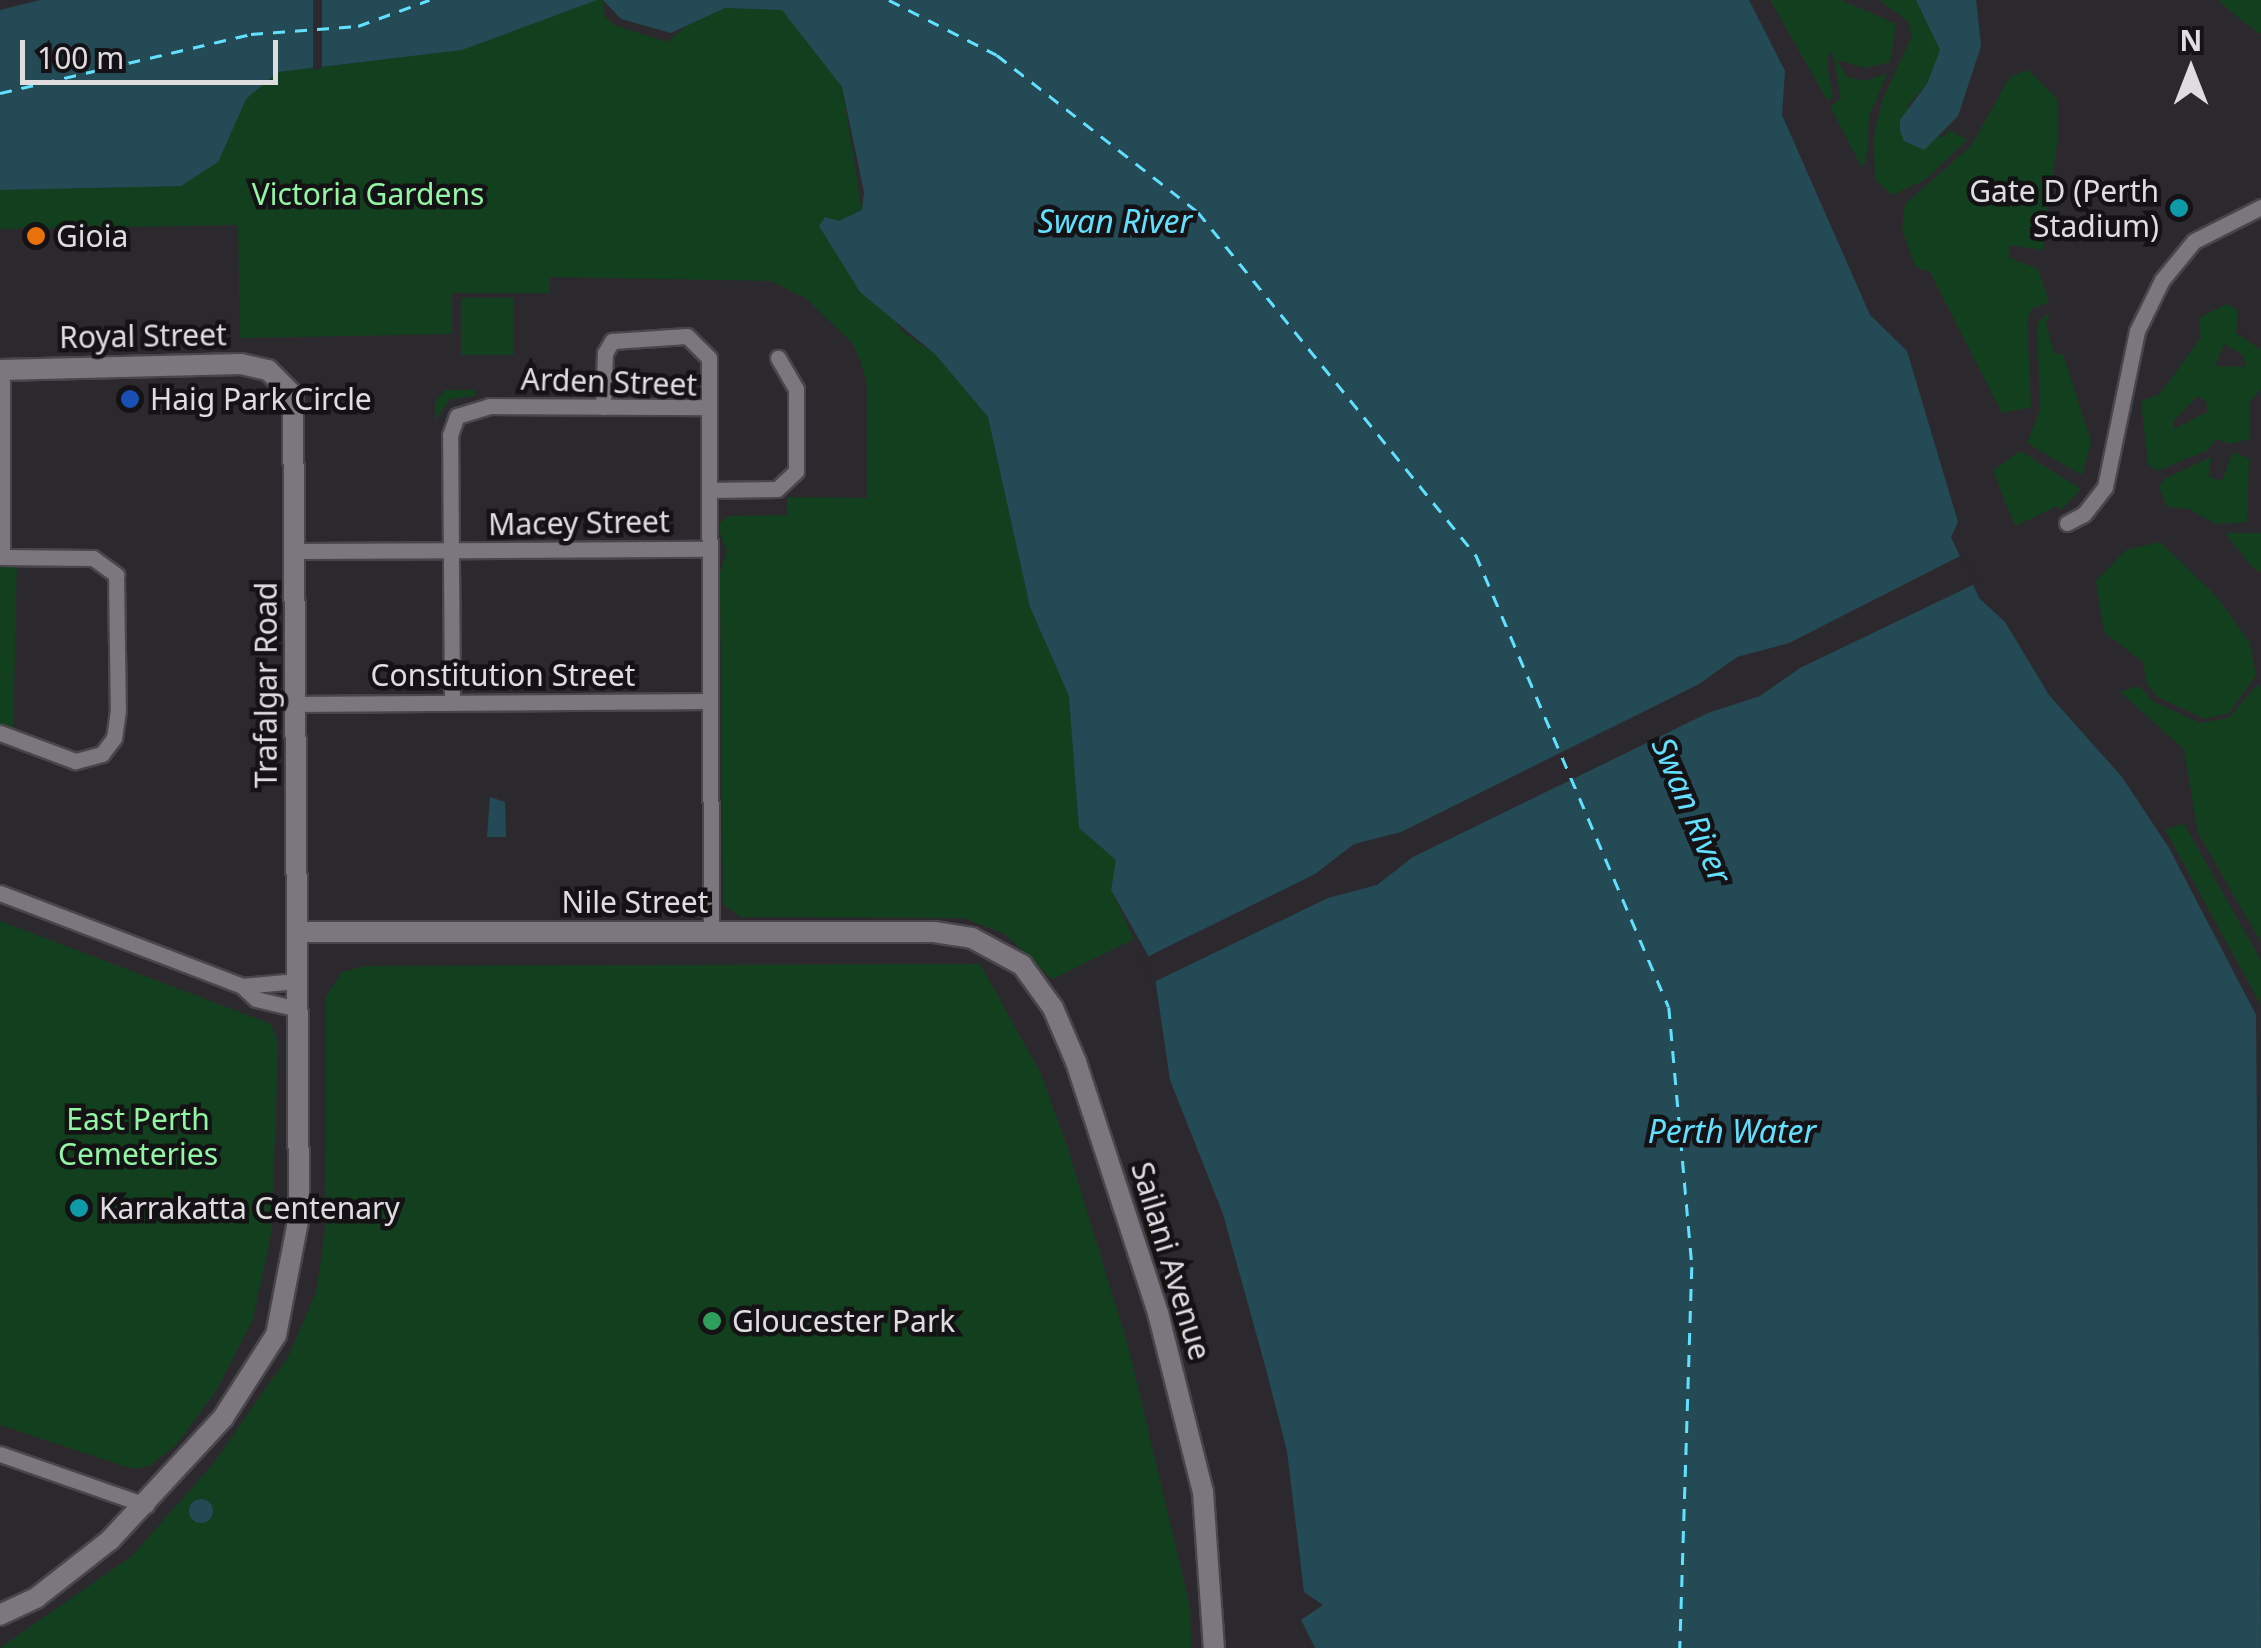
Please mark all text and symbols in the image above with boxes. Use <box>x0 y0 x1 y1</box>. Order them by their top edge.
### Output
scale bar <box>25 20 282 82</box>
north arrow <box>2141 20 2241 120</box>
text: N <box>2180 21 2202 59</box>
text: 100 m <box>37 37 124 78</box>
place label: Gate D (Perth Stadium) <box>1969 173 2159 244</box>
park label: Victoria Gardens <box>252 176 484 212</box>
marker: Gate D (Perth Stadium) <box>2168 197 2190 219</box>
water label: Swan River <box>1038 202 1192 240</box>
place label: Gioia <box>56 218 128 254</box>
marker: Gioia <box>25 225 47 247</box>
street label: Royal Street <box>59 317 227 355</box>
street label: Arden Street <box>520 361 698 403</box>
place label: Haig Park Circle <box>150 381 372 417</box>
marker: Haig Park Circle <box>119 388 141 410</box>
street label: Macey Street <box>488 503 670 543</box>
street label: Trafalgar Road <box>248 582 284 788</box>
street label: Constitution Street <box>371 657 635 693</box>
water label: Swan River <box>1644 731 1740 889</box>
street label: Nile Street <box>562 884 708 920</box>
park label: East Perth Cemeteries <box>58 1101 218 1172</box>
water label: Perth Water <box>1648 1112 1816 1150</box>
street label: Sailani Avenue <box>1124 1158 1218 1364</box>
place label: Karrakatta Centenary <box>99 1190 400 1226</box>
marker: Karrakatta Centenary <box>68 1197 90 1219</box>
place label: Gloucester Park <box>732 1303 955 1339</box>
marker: Gloucester Park <box>701 1310 723 1332</box>

